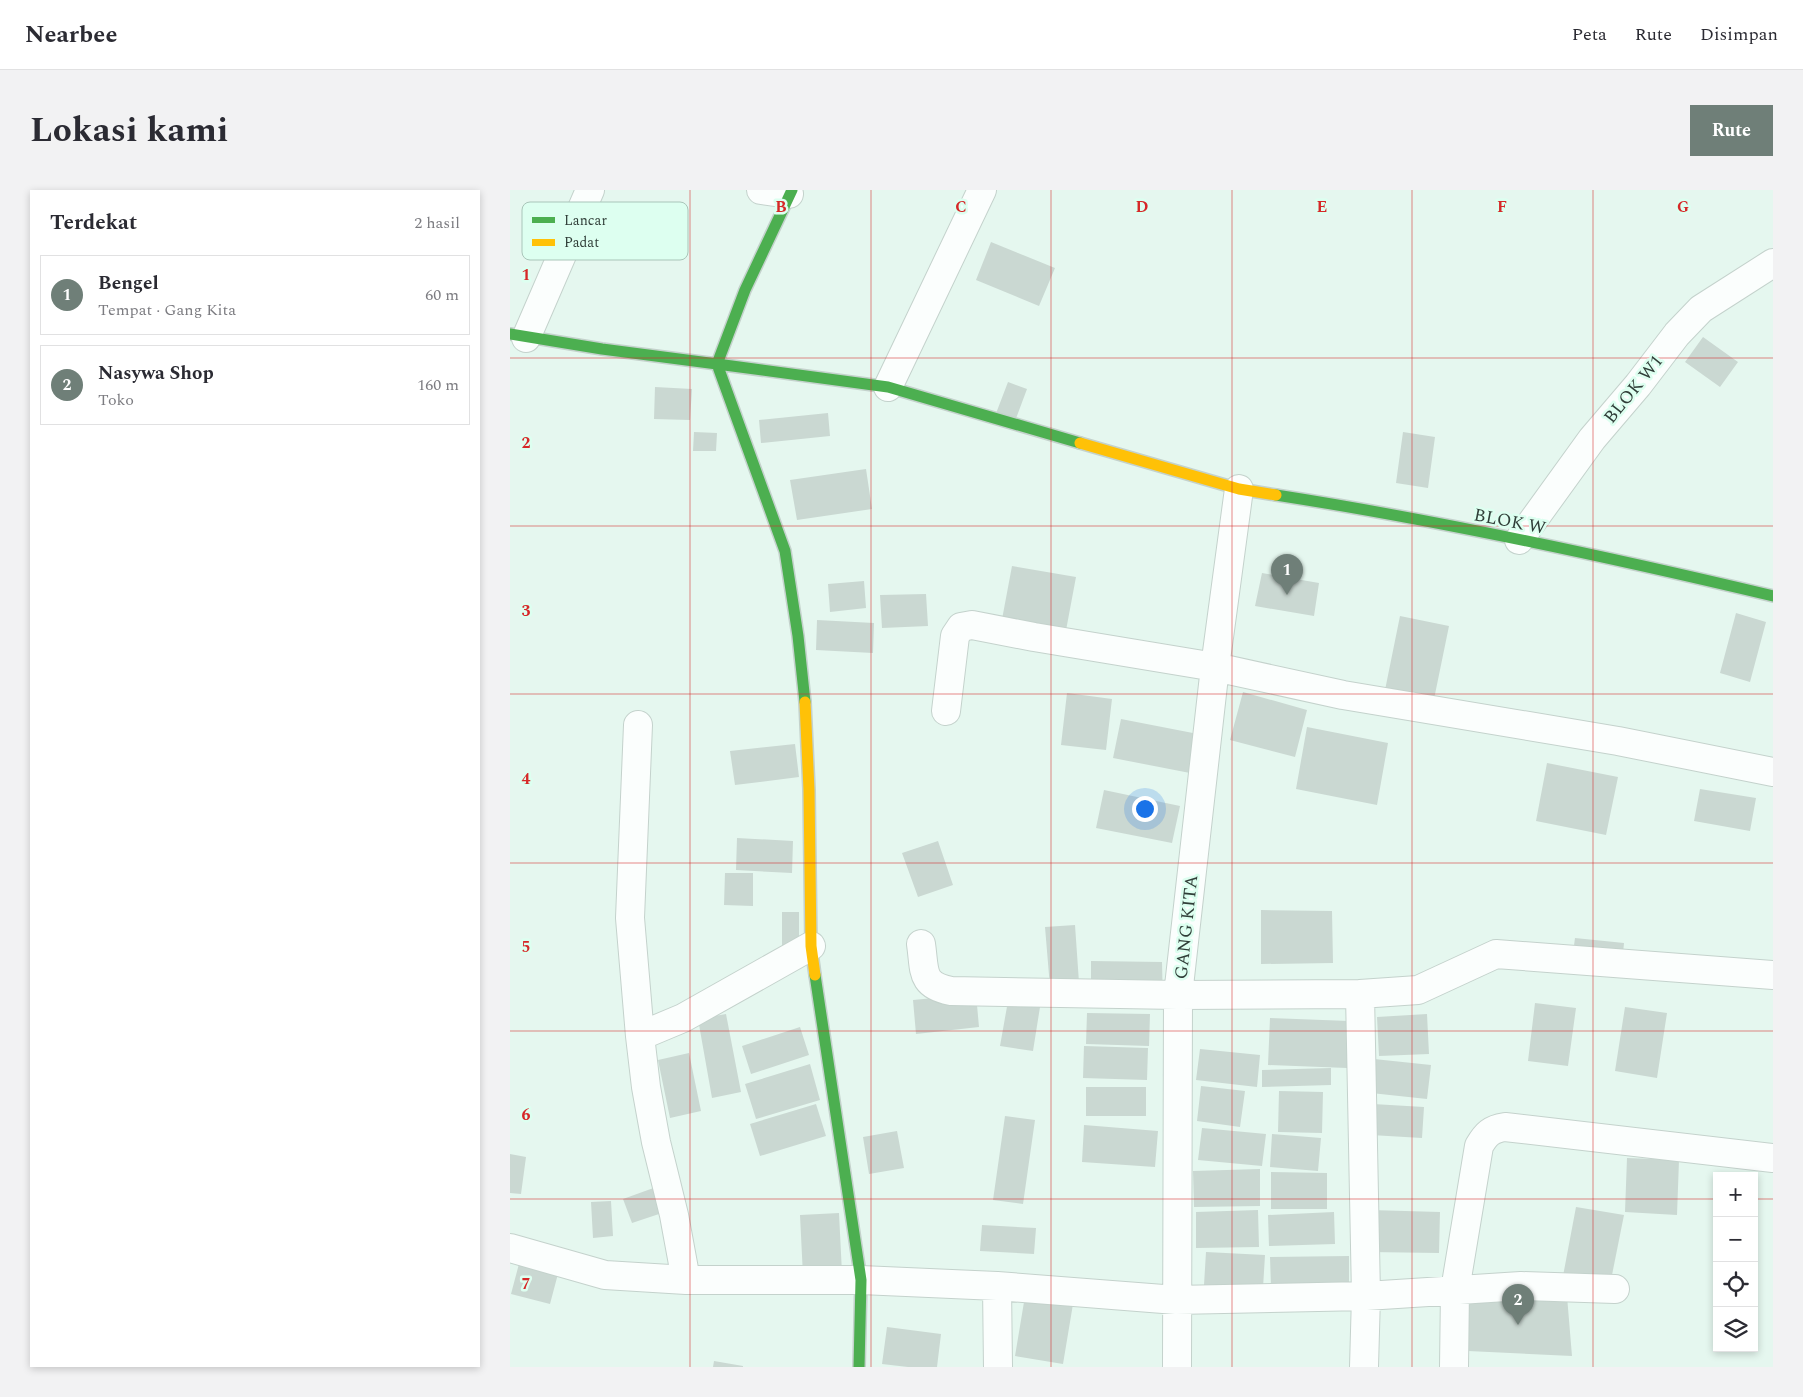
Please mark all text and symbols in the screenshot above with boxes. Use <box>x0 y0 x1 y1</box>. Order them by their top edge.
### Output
text: Nearbee <box>25 17 117 53</box>
text: Peta <box>1572 21 1607 48</box>
text: Rute <box>1635 21 1672 48</box>
text: Disimpan <box>1700 21 1778 48</box>
text: Lokasi kami <box>30 104 229 157</box>
button: Rute <box>1690 105 1773 156</box>
text: B <box>775 195 787 219</box>
text: C <box>955 195 967 219</box>
text: D <box>1136 195 1149 219</box>
text: E <box>1317 195 1327 219</box>
text: F <box>1497 195 1507 219</box>
text: G <box>1677 195 1689 219</box>
legend <box>522 202 688 260</box>
text: Terdekat <box>50 207 137 239</box>
text: Lancar <box>564 210 607 231</box>
text: 2 hasil <box>414 211 460 235</box>
text: Padat <box>564 232 599 253</box>
text: 1 <box>522 263 530 287</box>
text: Bengel <box>98 269 159 298</box>
text: 1 <box>63 283 71 307</box>
text: 60 m <box>425 283 459 307</box>
text: Tempat · Gang Kita <box>98 298 236 322</box>
street label: BLOK W1 <box>1597 349 1670 430</box>
text: Nasywa Shop <box>98 359 214 388</box>
text: 2 <box>63 373 71 397</box>
text: 160 m <box>417 373 459 397</box>
text: Toko <box>98 388 134 412</box>
text: 2 <box>522 431 531 455</box>
street label: BLOK W <box>1472 501 1549 542</box>
pin: 1 <box>1271 554 1303 595</box>
text: 3 <box>522 599 531 623</box>
text: 4 <box>522 767 531 791</box>
your location <box>1132 796 1158 822</box>
street label: GANG KITA <box>1168 874 1205 981</box>
text: 5 <box>522 935 530 959</box>
text: 6 <box>522 1103 531 1127</box>
map controls <box>1713 1172 1758 1352</box>
button: + <box>1713 1172 1758 1217</box>
button: − <box>1713 1217 1758 1262</box>
button: locate <box>1713 1262 1758 1307</box>
text: 7 <box>522 1272 531 1296</box>
pin: 2 <box>1502 1284 1534 1325</box>
button: layers <box>1713 1307 1758 1352</box>

